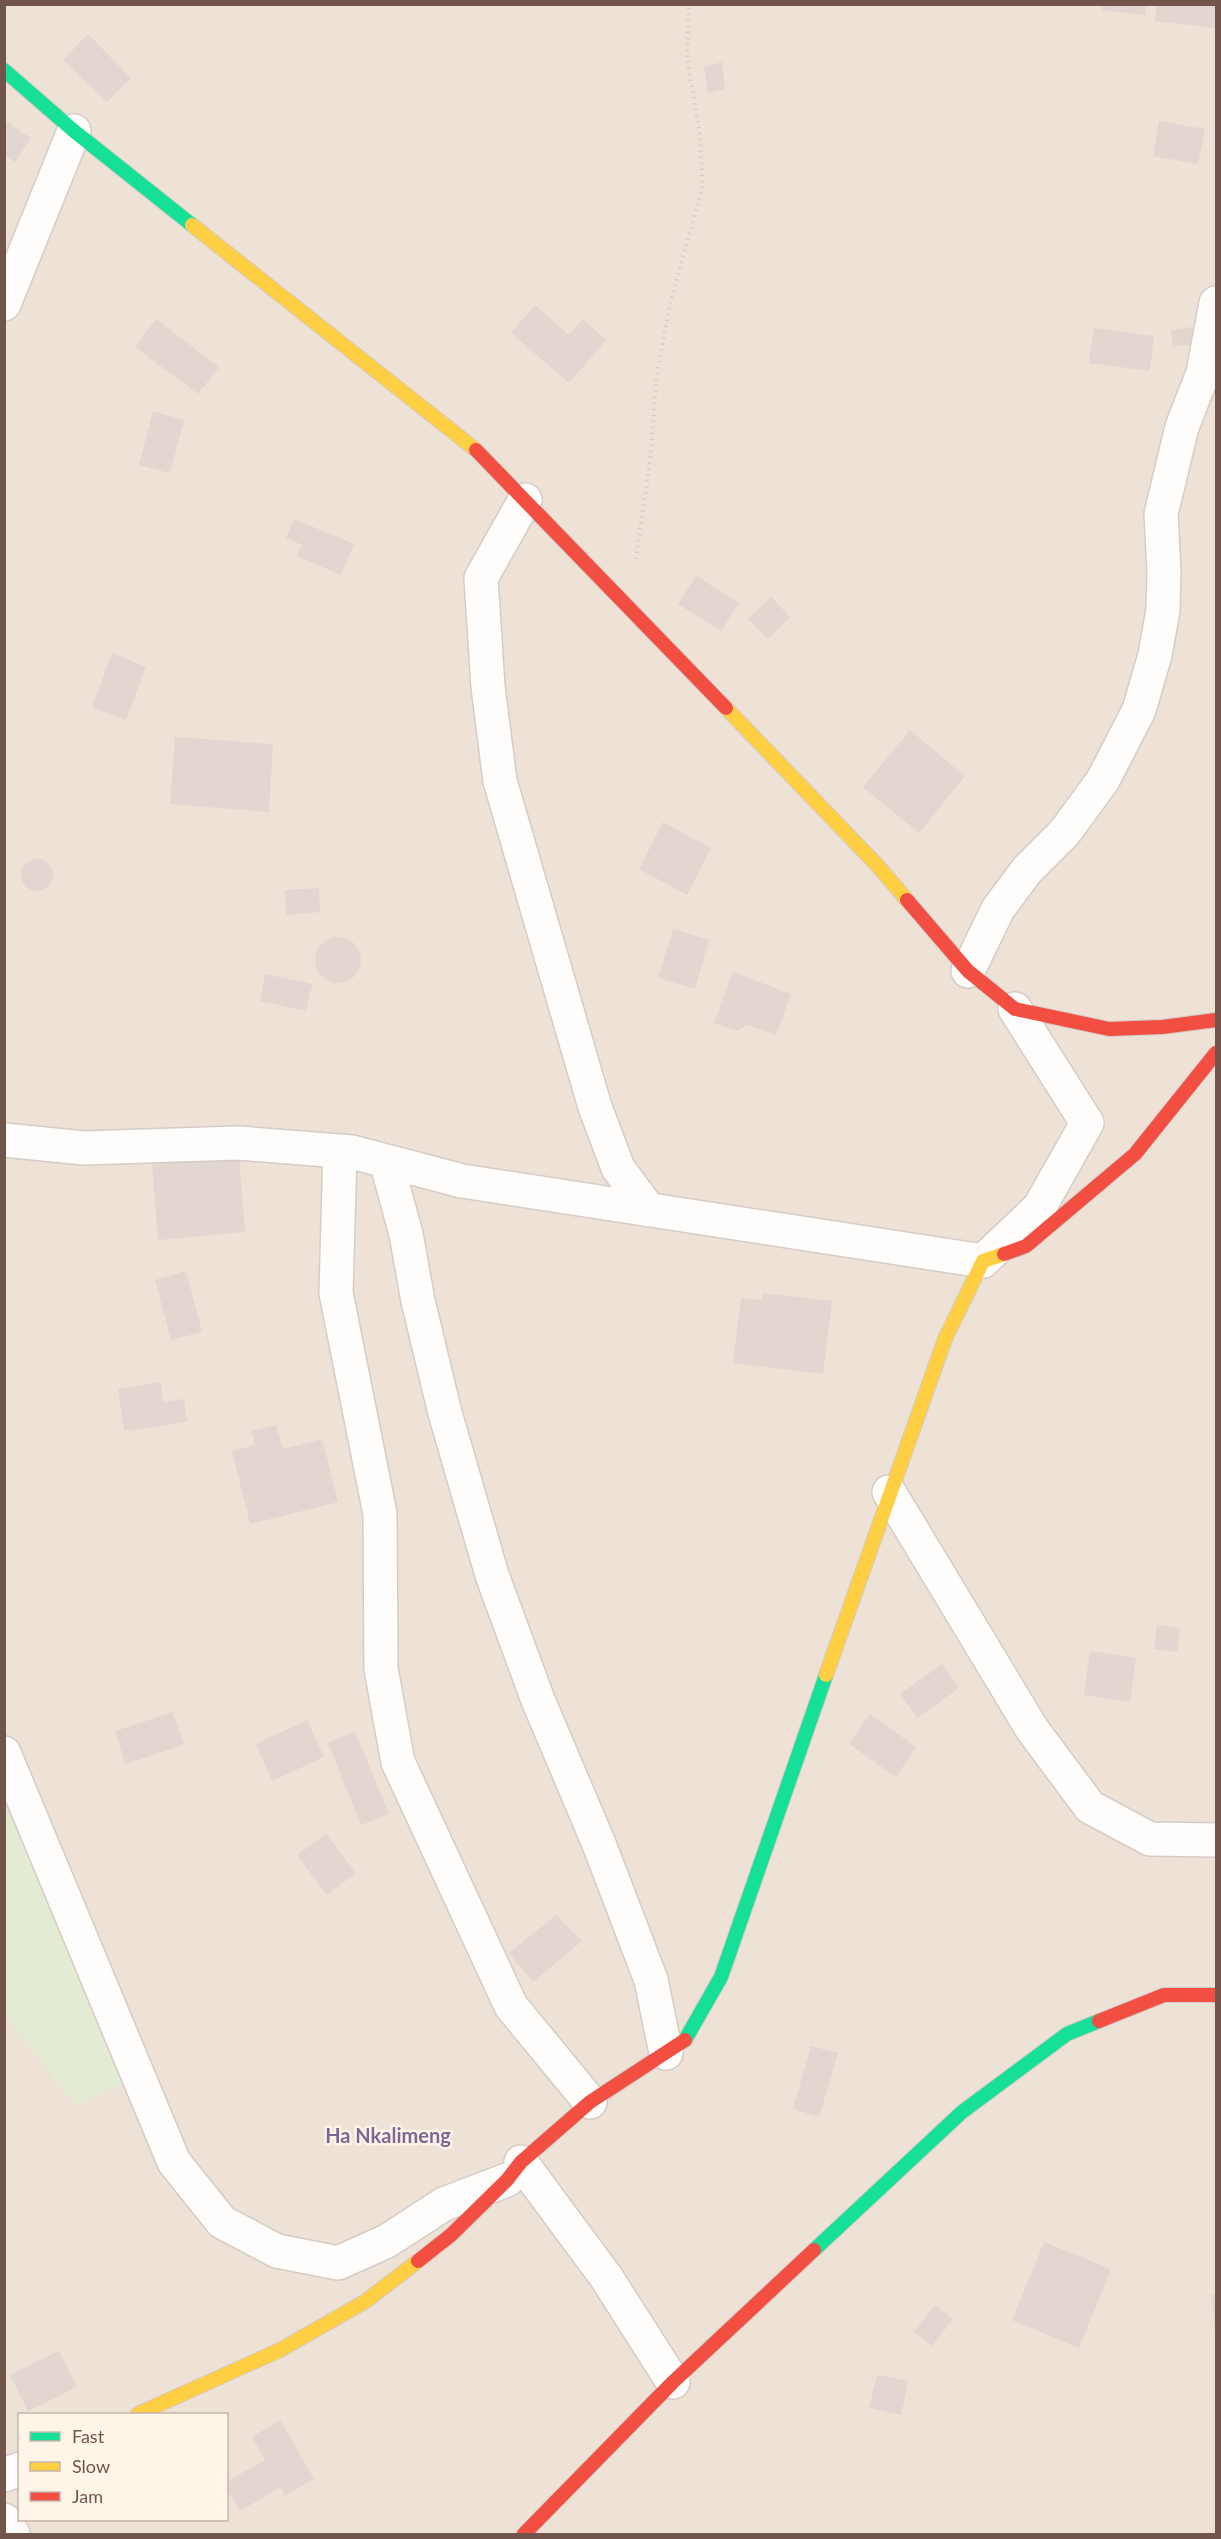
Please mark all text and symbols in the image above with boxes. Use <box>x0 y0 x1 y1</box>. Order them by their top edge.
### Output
district label: Ha Nkalimeng <box>325 2123 451 2147</box>
legend <box>18 2413 228 2521</box>
text: Fast <box>72 2425 105 2447</box>
text: Slow <box>72 2455 110 2477</box>
text: Jam <box>72 2485 103 2507</box>

